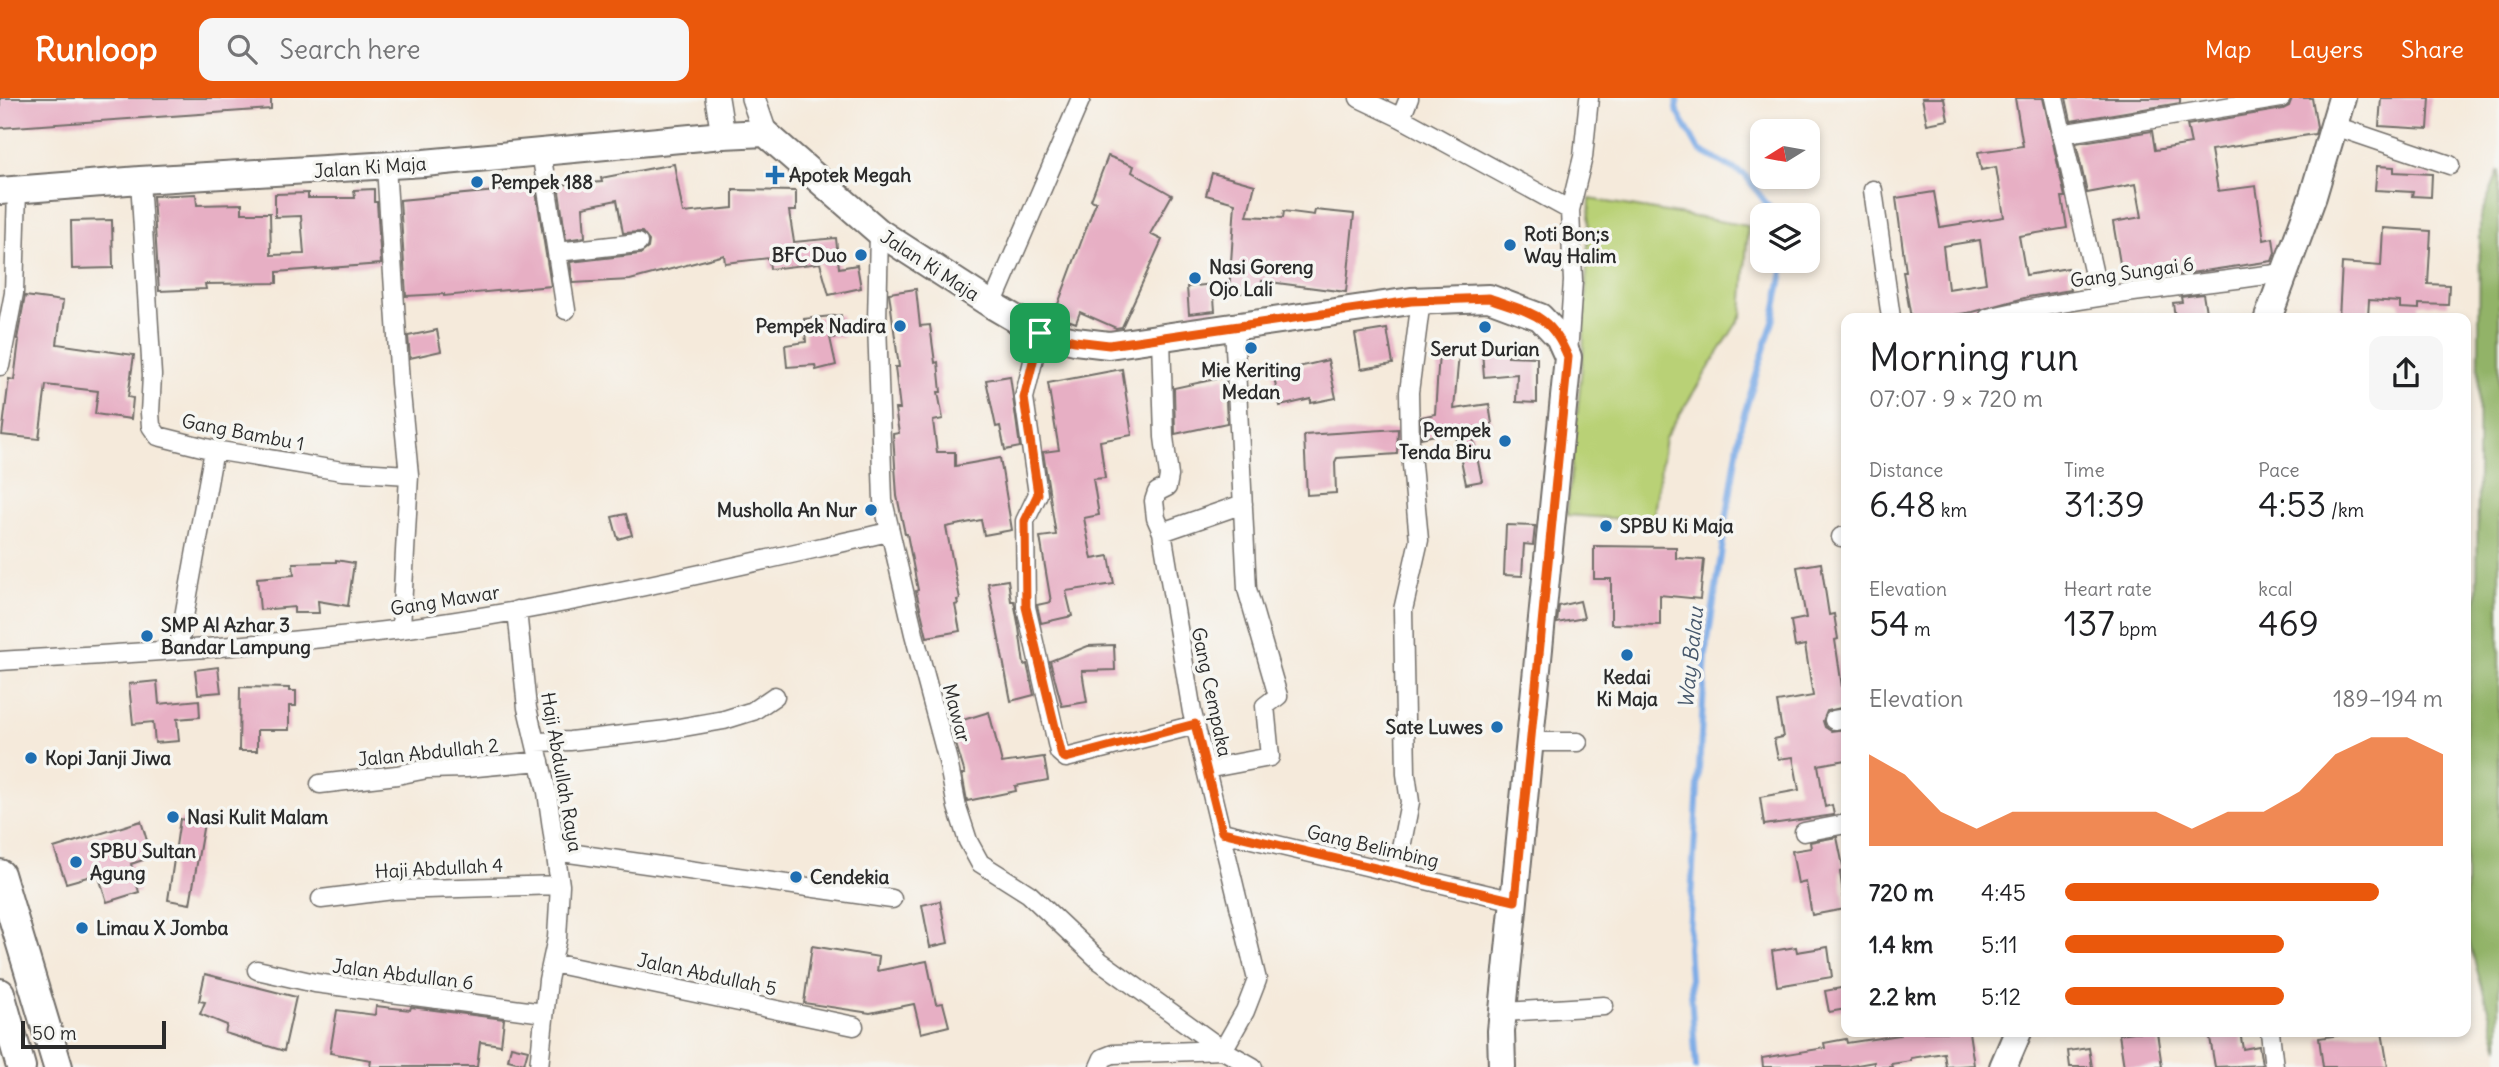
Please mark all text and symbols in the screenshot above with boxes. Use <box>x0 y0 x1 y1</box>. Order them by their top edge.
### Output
search box <box>199 18 689 81</box>
text: Runloop <box>35 28 157 70</box>
icon: search <box>223 30 261 68</box>
text: Search here <box>279 33 420 66</box>
text: Map <box>2205 34 2251 64</box>
text: Layers <box>2289 34 2363 64</box>
text: Share <box>2401 34 2464 64</box>
north arrow <box>1750 119 1820 189</box>
map controls <box>1750 119 1820 273</box>
street label: Jalan Ki Maja <box>313 151 427 183</box>
place label: Apotek Megah <box>789 163 911 187</box>
marker: Apotek Megah <box>767 167 783 183</box>
place label: Pempek 188 <box>491 170 593 194</box>
marker: Pempek 188 <box>469 174 485 190</box>
button: layers <box>1750 203 1820 273</box>
place label: Roti Bon;s Way Halim <box>1524 222 1617 268</box>
street label: Jalan Ki Maja <box>876 224 984 306</box>
marker: Roti Bon;s Way Halim <box>1502 237 1518 253</box>
place label: BFC Duo <box>772 243 847 267</box>
marker: BFC Duo <box>853 247 869 263</box>
street label: Gang Sungai 6 <box>2069 251 2195 293</box>
place label: Nasi Goreng Ojo Lali <box>1209 255 1314 301</box>
marker: Nasi Goreng Ojo Lali <box>1187 270 1203 286</box>
pin <box>1010 303 1070 363</box>
place label: Pempek Nadira <box>756 314 886 338</box>
icon: arrive <box>1021 314 1059 352</box>
marker: Pempek Nadira <box>892 318 908 334</box>
marker: Serut Durian <box>1477 319 1493 335</box>
text: Morning run <box>1869 334 2079 381</box>
button: share <box>2369 336 2443 410</box>
place label: Serut Durian <box>1430 337 1540 361</box>
marker: Mie Keriting Medan <box>1243 340 1259 356</box>
place label: Mie Keriting Medan <box>1201 358 1301 404</box>
text: 07:07 · 9 × 720 m <box>1869 384 2043 413</box>
street label: Gang Bambu 1 <box>180 408 306 456</box>
place label: Pempek Tenda Biru <box>1399 418 1491 464</box>
marker: Pempek Tenda Biru <box>1497 433 1513 449</box>
text: Distance <box>1869 458 1943 482</box>
text: Time <box>2064 458 2105 482</box>
text: Pace <box>2258 458 2300 482</box>
text: 6.48 <box>1869 482 1936 526</box>
text: 31:39 <box>2064 482 2145 526</box>
text: 4:53 <box>2258 482 2326 526</box>
place label: Musholla An Nur <box>717 498 857 522</box>
text: km <box>1936 498 1967 522</box>
text: /km <box>2326 498 2364 522</box>
marker: Musholla An Nur <box>863 502 879 518</box>
place label: SPBU Ki Maja <box>1620 514 1734 538</box>
marker: SPBU Ki Maja <box>1598 518 1614 534</box>
text: Elevation <box>1869 577 1947 601</box>
text: Heart rate <box>2064 577 2152 601</box>
text: kcal <box>2258 577 2293 601</box>
street label: Gang Mawar <box>389 579 502 620</box>
text: 54 <box>1869 601 1909 645</box>
text: 137 <box>2064 601 2115 645</box>
text: 469 <box>2258 601 2319 645</box>
water label: Way Balau <box>1672 604 1709 710</box>
place label: SMP Al Azhar 3 Bandar Lampung <box>161 613 311 659</box>
text: m <box>1909 617 1931 641</box>
text: bpm <box>2115 617 2157 641</box>
street label: Gang Cempaka <box>1187 625 1237 759</box>
marker: SMP Al Azhar 3 Bandar Lampung <box>139 628 155 644</box>
marker: Kedai Ki Maja <box>1619 647 1635 663</box>
place label: Kedai Ki Maja <box>1596 665 1658 711</box>
street label: Mawar <box>938 681 976 745</box>
text: Elevation <box>1869 684 1963 713</box>
text: 189–194 m <box>2333 684 2443 713</box>
street label: Haji Abdullah Raya <box>536 690 588 854</box>
place label: Sate Luwes <box>1386 715 1483 739</box>
marker: Sate Luwes <box>1489 719 1505 735</box>
street label: Jalan Abdullah 2 <box>356 733 500 771</box>
place label: Kopi Janji Jiwa <box>45 746 171 770</box>
marker: Kopi Janji Jiwa <box>23 750 39 766</box>
place label: Nasi Kulit Malam <box>187 805 329 829</box>
marker: Nasi Kulit Malam <box>165 809 181 825</box>
street label: Gang Belimbing <box>1305 819 1441 873</box>
place label: SPBU Sultan Agung <box>90 839 196 885</box>
street label: Haji Abdullah 4 <box>374 853 504 883</box>
marker: SPBU Sultan Agung <box>68 854 84 870</box>
place label: Cendekia <box>810 865 890 889</box>
marker: Cendekia <box>788 869 804 885</box>
text: 720 m <box>1869 878 1934 907</box>
text: 4:45 <box>1981 878 2026 907</box>
place label: Limau X Jomba <box>96 916 228 940</box>
marker: Limau X Jomba <box>74 920 90 936</box>
text: 1.4 km <box>1869 930 1933 959</box>
text: 5:11 <box>1981 930 2018 959</box>
street label: Jalan Abdullah 5 <box>635 948 779 1000</box>
street label: Jalan Abdullan 6 <box>331 953 475 995</box>
text: 2.2 km <box>1869 982 1936 1011</box>
text: 5:12 <box>1981 982 2021 1011</box>
scale bar <box>21 1018 166 1050</box>
text: 50 m <box>32 1021 77 1045</box>

